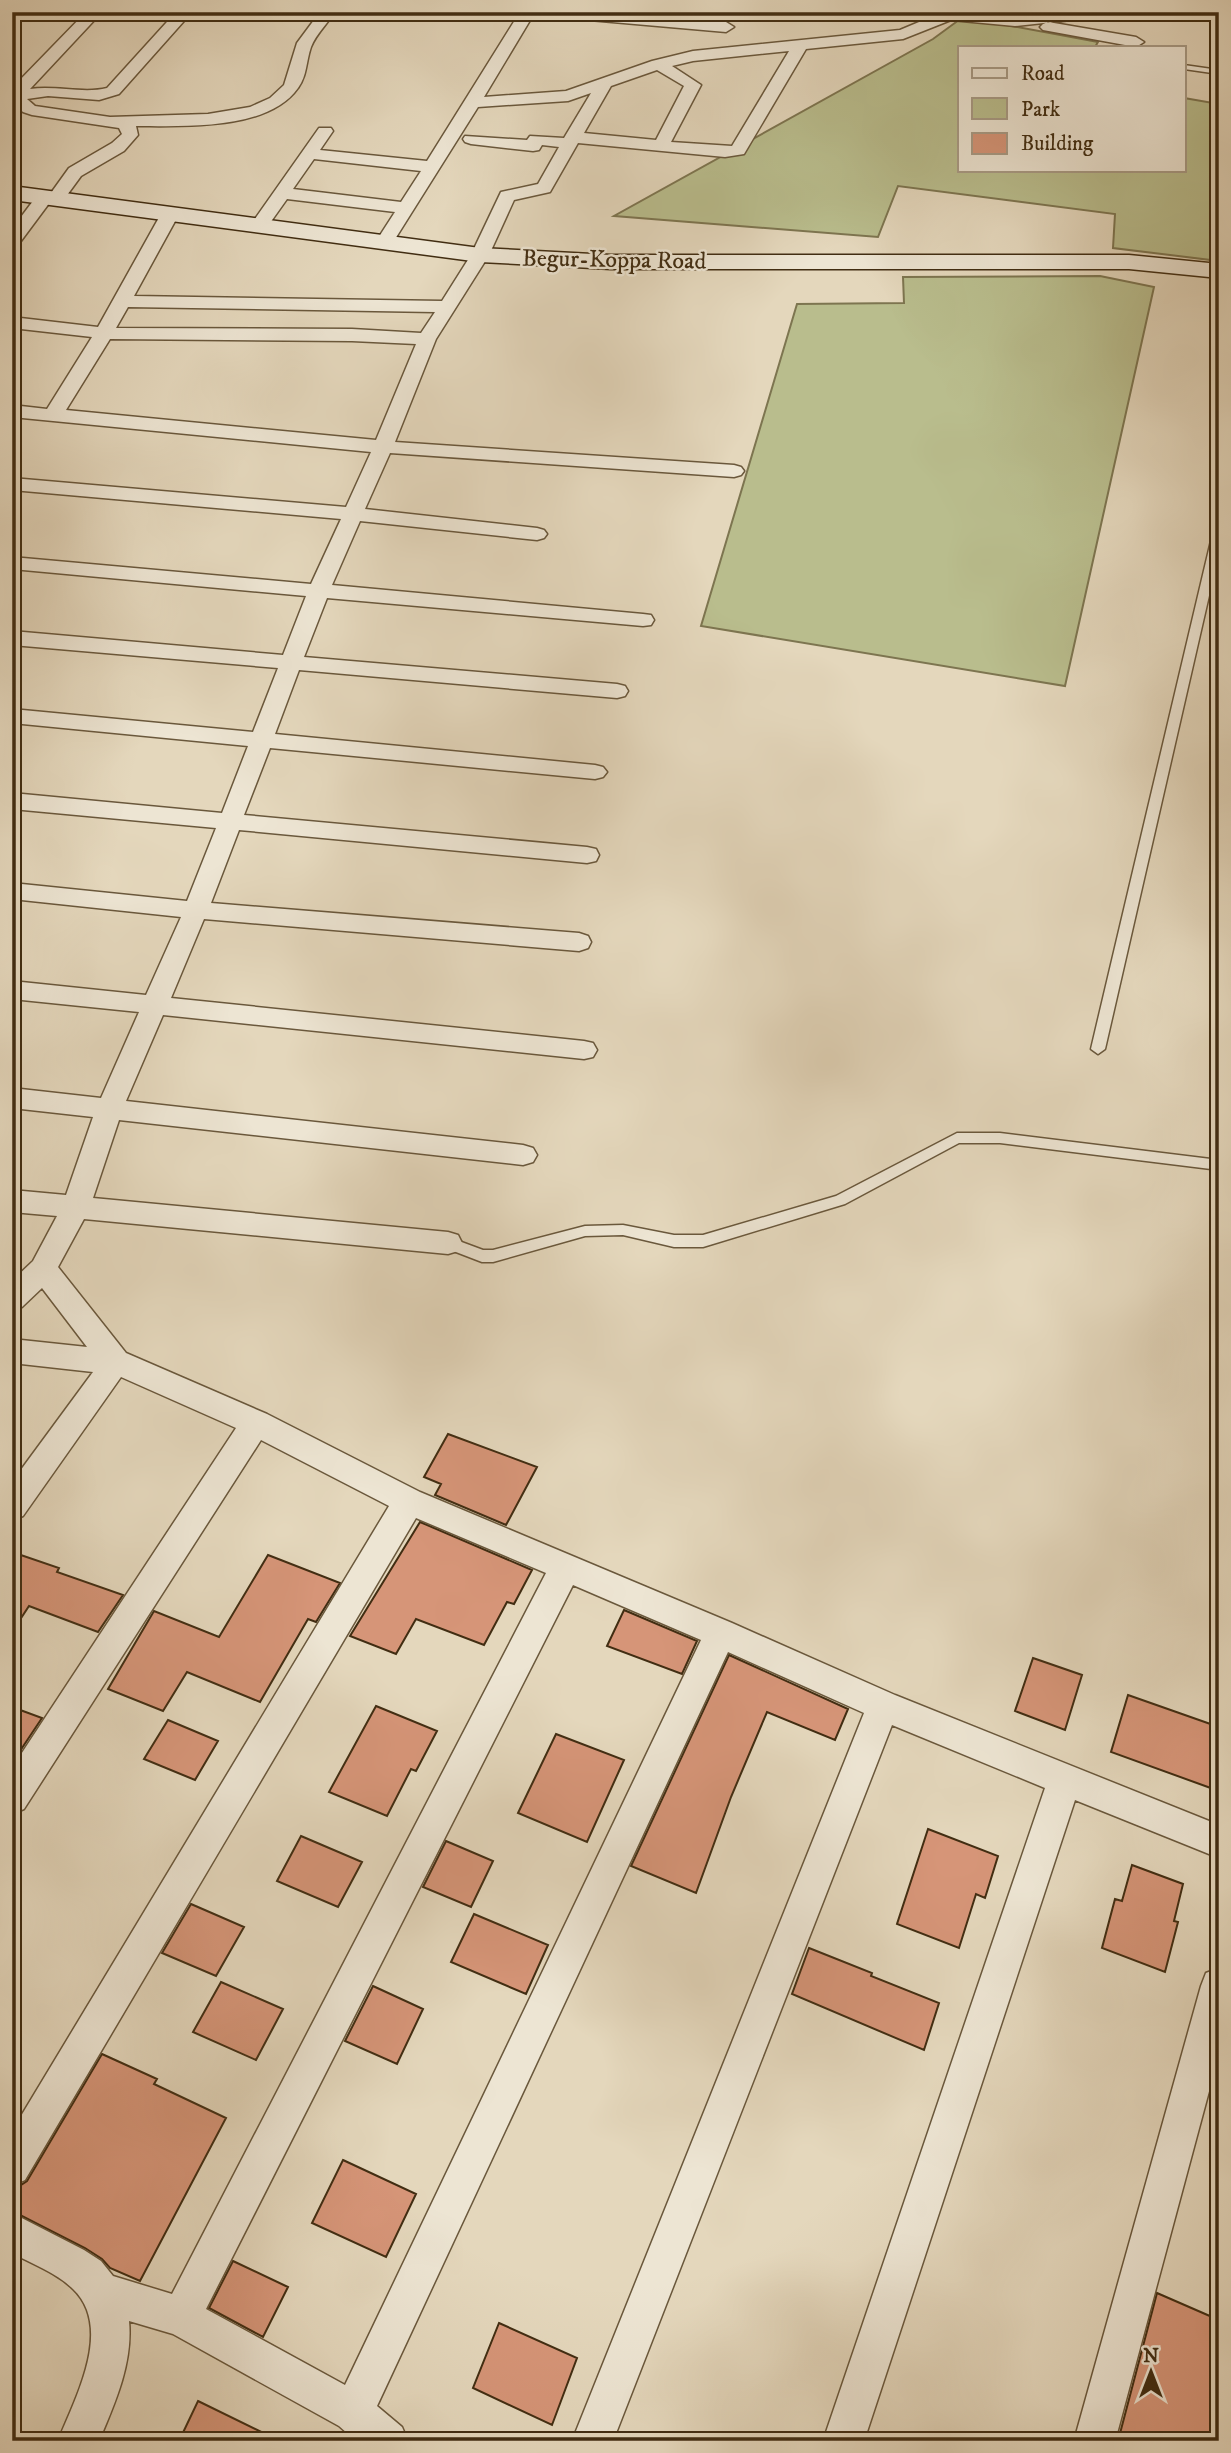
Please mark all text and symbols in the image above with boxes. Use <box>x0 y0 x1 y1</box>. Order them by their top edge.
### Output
legend <box>958 46 1186 172</box>
text: Road <box>1021 61 1065 87</box>
text: Park <box>1021 97 1061 123</box>
text: Building <box>1021 131 1094 157</box>
street label: Begur-Koppa Road <box>522 243 707 277</box>
north arrow <box>1116 2338 1186 2408</box>
text: N <box>1143 2345 1159 2368</box>

